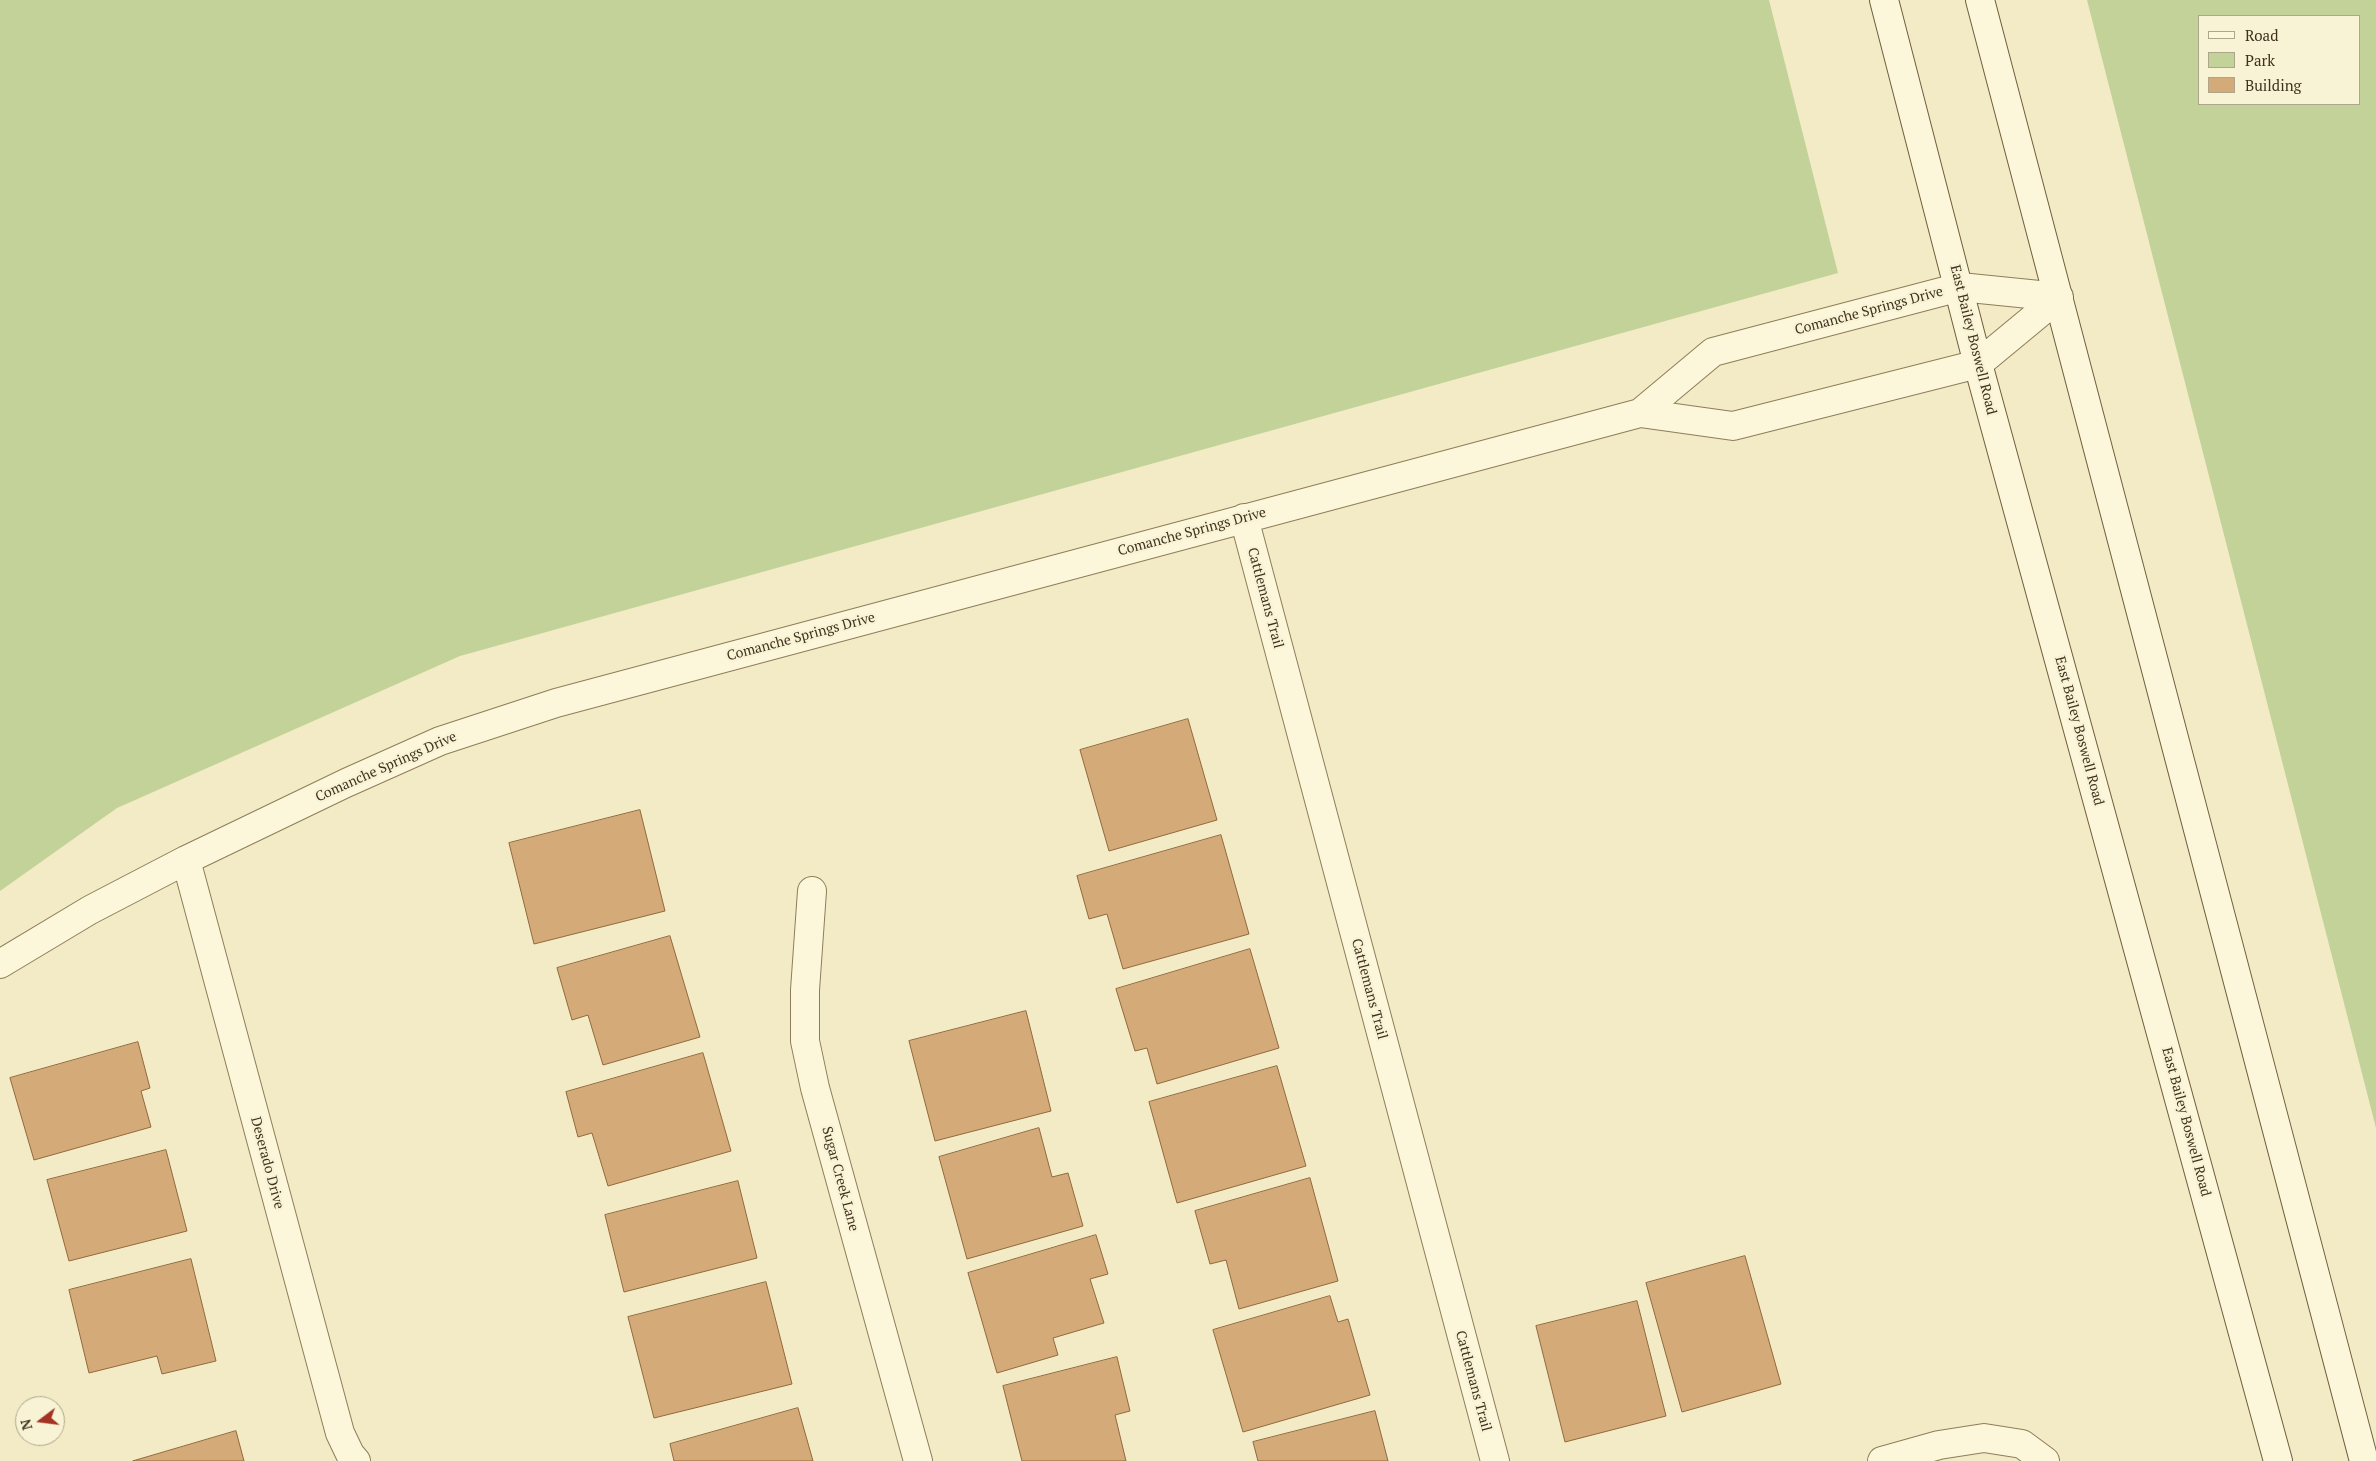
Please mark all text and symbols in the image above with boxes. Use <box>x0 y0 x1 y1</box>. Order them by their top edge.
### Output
legend <box>2198 15 2361 105</box>
text: Road <box>2245 25 2278 45</box>
text: Park <box>2245 50 2275 70</box>
text: Building <box>2245 75 2302 95</box>
street label: East Bailey Boswell Road <box>1946 263 2000 417</box>
street label: Comanche Springs Drive <box>1793 283 1945 339</box>
street label: Comanche Springs Drive <box>1116 504 1268 560</box>
street label: Cattlemans Trail <box>1243 546 1287 650</box>
street label: Comanche Springs Drive <box>725 609 877 665</box>
street label: East Bailey Boswell Road <box>2051 655 2107 807</box>
street label: Comanche Springs Drive <box>313 728 459 806</box>
street label: Cattlemans Trail <box>1347 937 1391 1041</box>
street label: East Bailey Boswell Road <box>2158 1046 2214 1198</box>
street label: Deserado Drive <box>247 1115 287 1211</box>
street label: Sugar Creek Lane <box>818 1125 862 1233</box>
street label: Cattlemans Trail <box>1451 1329 1495 1433</box>
north arrow <box>15 1396 65 1446</box>
text: N <box>15 1417 37 1432</box>

